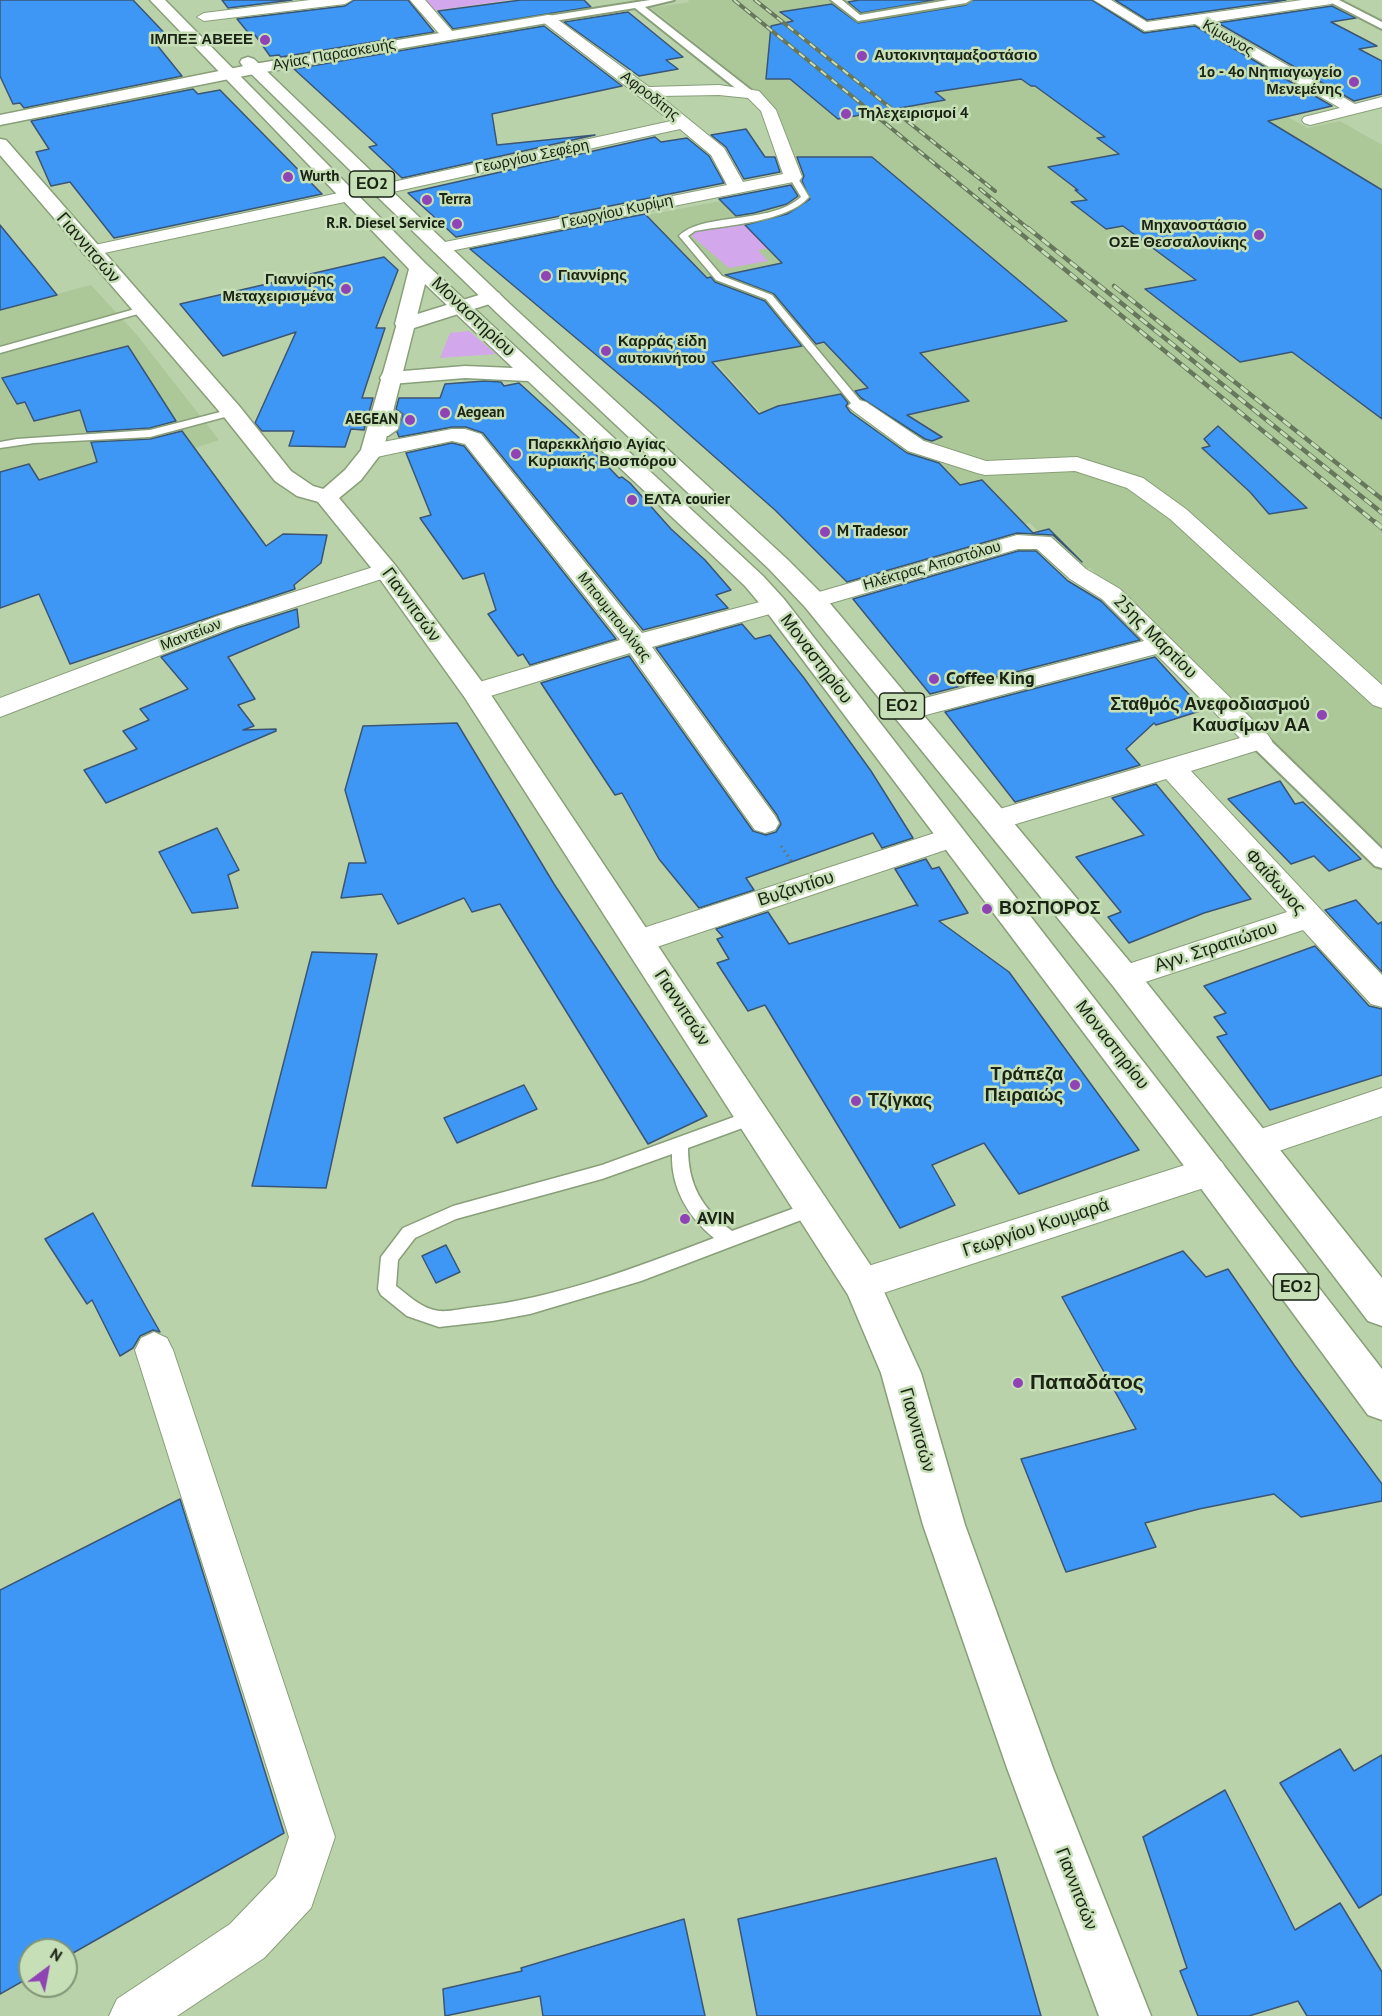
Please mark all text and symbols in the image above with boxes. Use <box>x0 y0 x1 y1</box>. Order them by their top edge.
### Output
street label: Κίμωνος <box>1199 16 1257 60</box>
place label: ΙΜΠΕΞ ΑΒΕΕΕ <box>150 31 253 49</box>
marker: ΙΜΠΕΞ ΑΒΕΕΕ <box>258 33 272 47</box>
street label: Αγίας Παρασκευής <box>271 35 397 75</box>
place label: Αυτοκινηταμαξοστάσιο <box>874 47 1037 65</box>
marker: Αυτοκινηταμαξοστάσιο <box>855 49 869 63</box>
place label: 1o - 4o Νηπιαγωγείο Μενεμένης <box>1198 64 1342 99</box>
street label: Αφροδίτης <box>617 67 683 125</box>
marker: 1o - 4o Νηπιαγωγείο Μενεμένης <box>1347 75 1361 89</box>
place label: Τηλεχειρισμοί 4 <box>858 105 968 123</box>
marker: Τηλεχειρισμοί 4 <box>839 107 853 121</box>
street label: Γεωργίου Σεφέρη <box>473 136 591 178</box>
place label: Wurth <box>300 168 339 186</box>
marker: Wurth <box>281 170 295 184</box>
road number: ΕΟ2 <box>350 171 394 197</box>
place label: Terra <box>439 191 471 209</box>
street label: Γεωργίου Κυρίμη <box>560 191 674 233</box>
marker: Terra <box>420 193 434 207</box>
street label: Γιαννιτσών <box>51 208 125 288</box>
place label: R.R. Diesel Service <box>326 215 445 233</box>
marker: R.R. Diesel Service <box>450 217 464 231</box>
place label: Μηχανοστάσιο ΟΣΕ Θεσσαλονίκης <box>1109 217 1247 252</box>
marker: Μηχανοστάσιο ΟΣΕ Θεσσαλονίκης <box>1252 228 1266 242</box>
place label: Γιαννίρης <box>558 267 627 285</box>
marker: Γιαννίρης <box>539 269 553 283</box>
place label: Γιαννίρης Μεταχειρισμένα <box>222 271 334 306</box>
street label: Μοναστηρίου <box>427 273 519 361</box>
marker: Γιαννίρης Μεταχειρισμένα <box>339 282 353 296</box>
place label: Καρράς είδη αυτοκινήτου <box>618 333 707 368</box>
marker: Καρράς είδη αυτοκινήτου <box>599 344 613 358</box>
place label: Aegean <box>457 404 505 422</box>
marker: Aegean <box>438 406 452 420</box>
place label: AEGEAN <box>345 411 398 429</box>
marker: AEGEAN <box>403 413 417 427</box>
place label: Παρεκκλήσιο Αγίας Κυριακής Βοσπόρου <box>528 436 676 471</box>
marker: Παρεκκλήσιο Αγίας Κυριακής Βοσπόρου <box>509 447 523 461</box>
place label: ΕΛΤΑ courier <box>644 491 730 509</box>
marker: ΕΛΤΑ courier <box>625 493 639 507</box>
place label: M Tradesor <box>837 523 908 541</box>
marker: M Tradesor <box>818 525 832 539</box>
street label: Ηλέκτρας Αποστόλου <box>861 538 1003 594</box>
street label: Γιαννιτσών <box>377 564 445 646</box>
street label: Μπουμπουλίνας <box>574 569 654 665</box>
street label: 25ης Μαρτίου <box>1109 591 1201 683</box>
street label: Μοναστηρίου <box>775 610 857 708</box>
street label: Μαντείων <box>158 615 224 655</box>
place label: Coffee King <box>946 668 1035 690</box>
marker: Coffee King <box>927 672 941 686</box>
road number: ΕΟ2 <box>880 693 924 719</box>
place label: Σταθμός Ανεφοδιασμού Καυσίμων ΑΑ <box>1110 694 1310 736</box>
marker: Σταθμός Ανεφοδιασμού Καυσίμων ΑΑ <box>1315 708 1329 722</box>
street label: Φαίδωνος <box>1240 845 1310 919</box>
street label: Βυζαντίου <box>755 867 837 911</box>
place label: ΒΟΣΠΟΡΟΣ <box>999 898 1101 920</box>
marker: ΒΟΣΠΟΡΟΣ <box>980 902 994 916</box>
street label: Αγν. Στρατιώτου <box>1152 917 1280 977</box>
street label: Γιαννιτσών <box>649 966 715 1050</box>
street label: Μοναστηρίου <box>1071 996 1153 1094</box>
place label: Τράπεζα Πειραιώς <box>985 1064 1063 1106</box>
marker: Τράπεζα Πειραιώς <box>1068 1078 1082 1092</box>
place label: Τζίγκας <box>868 1090 932 1112</box>
marker: Τζίγκας <box>849 1094 863 1108</box>
street label: Γεωργίου Κουμαρά <box>960 1194 1112 1262</box>
place label: AVIN <box>697 1208 734 1230</box>
marker: AVIN <box>678 1212 692 1226</box>
road number: ΕΟ2 <box>1274 1274 1318 1300</box>
place label: Παπαδάτος <box>1030 1370 1144 1396</box>
marker: Παπαδάτος <box>1011 1376 1025 1390</box>
street label: Γιαννιτσών <box>895 1385 939 1475</box>
street label: Γιαννιτσών <box>1050 1845 1102 1933</box>
north arrow <box>18 1938 78 1998</box>
text: N <box>47 1943 66 1966</box>

